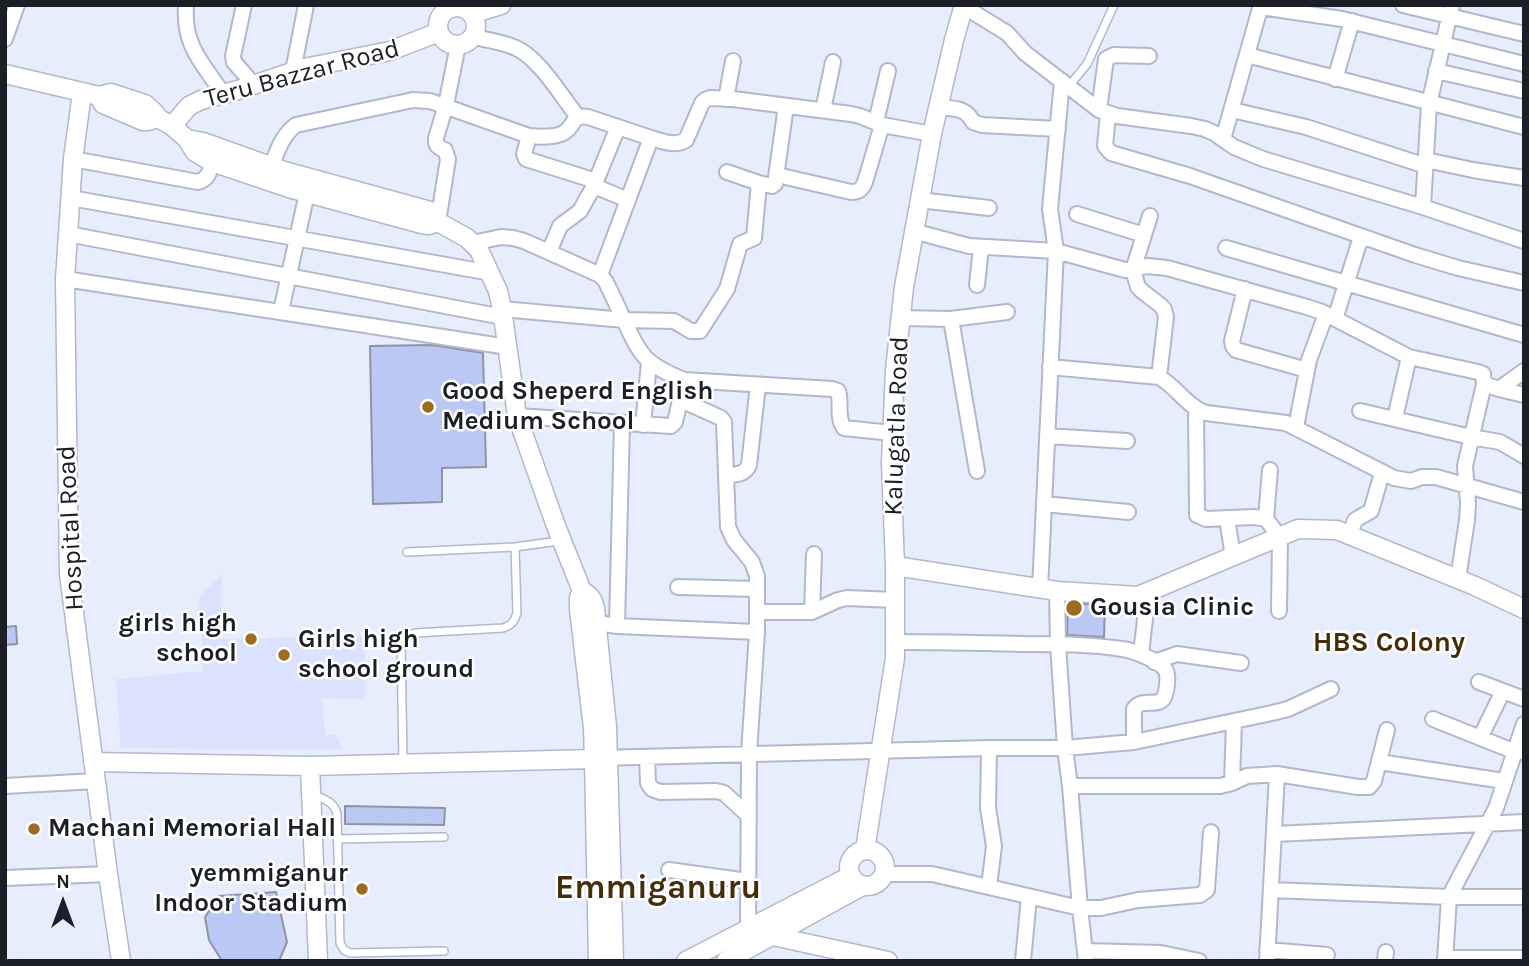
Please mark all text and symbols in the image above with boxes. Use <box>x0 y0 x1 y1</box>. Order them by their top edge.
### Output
street label: Teru Bazzar Road <box>201 33 403 115</box>
street label: Kalugatla Road <box>878 336 916 516</box>
place label: Good Sheperd English Medium School <box>442 376 713 438</box>
marker: Good Sheperd English Medium School <box>420 399 436 415</box>
street label: Hospital Road <box>51 445 91 611</box>
place label: Gousia Clinic <box>1090 592 1254 624</box>
marker: Gousia Clinic <box>1064 598 1084 618</box>
place label: girls high school <box>119 608 237 670</box>
place label: Girls high school ground <box>298 624 474 686</box>
district label: HBS Colony <box>1313 626 1465 660</box>
marker: girls high school <box>243 631 259 647</box>
marker: Girls high school ground <box>276 647 292 663</box>
place label: Machani Memorial Hall <box>48 813 336 845</box>
marker: Machani Memorial Hall <box>26 821 42 837</box>
place label: yemmiganur Indoor Stadium <box>154 858 348 920</box>
north arrow <box>28 868 98 938</box>
district label: Emmiganuru <box>555 869 761 909</box>
text: N <box>56 871 70 893</box>
marker: yemmiganur Indoor Stadium <box>354 881 370 897</box>

